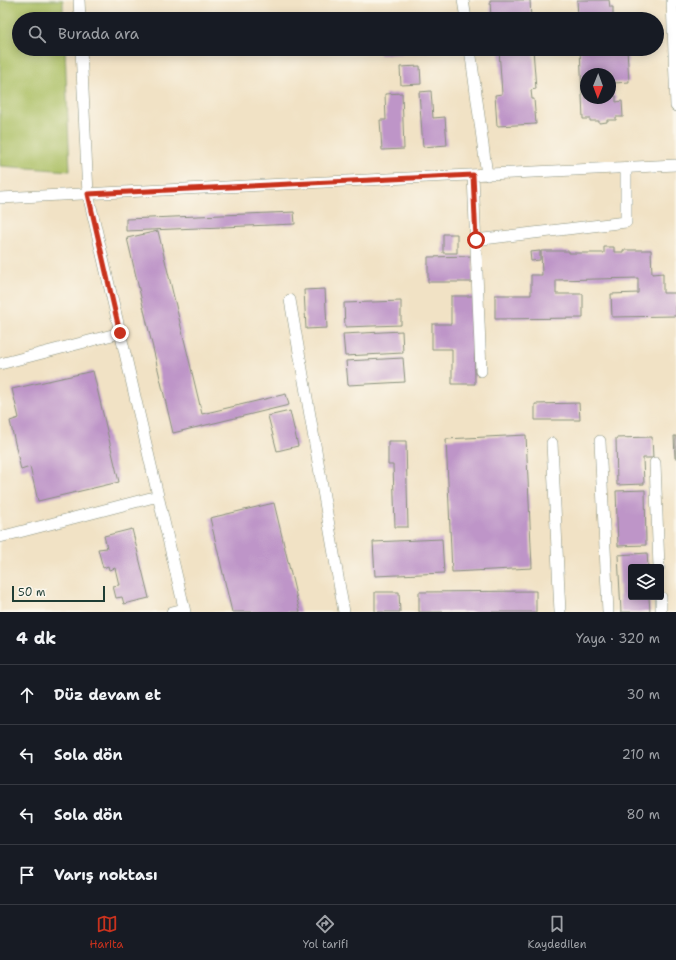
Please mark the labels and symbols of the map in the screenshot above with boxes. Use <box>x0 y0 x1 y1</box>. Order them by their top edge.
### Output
north arrow <box>580 68 616 104</box>
route start <box>467 231 485 249</box>
route end <box>111 324 129 342</box>
scale bar <box>12 584 105 603</box>

